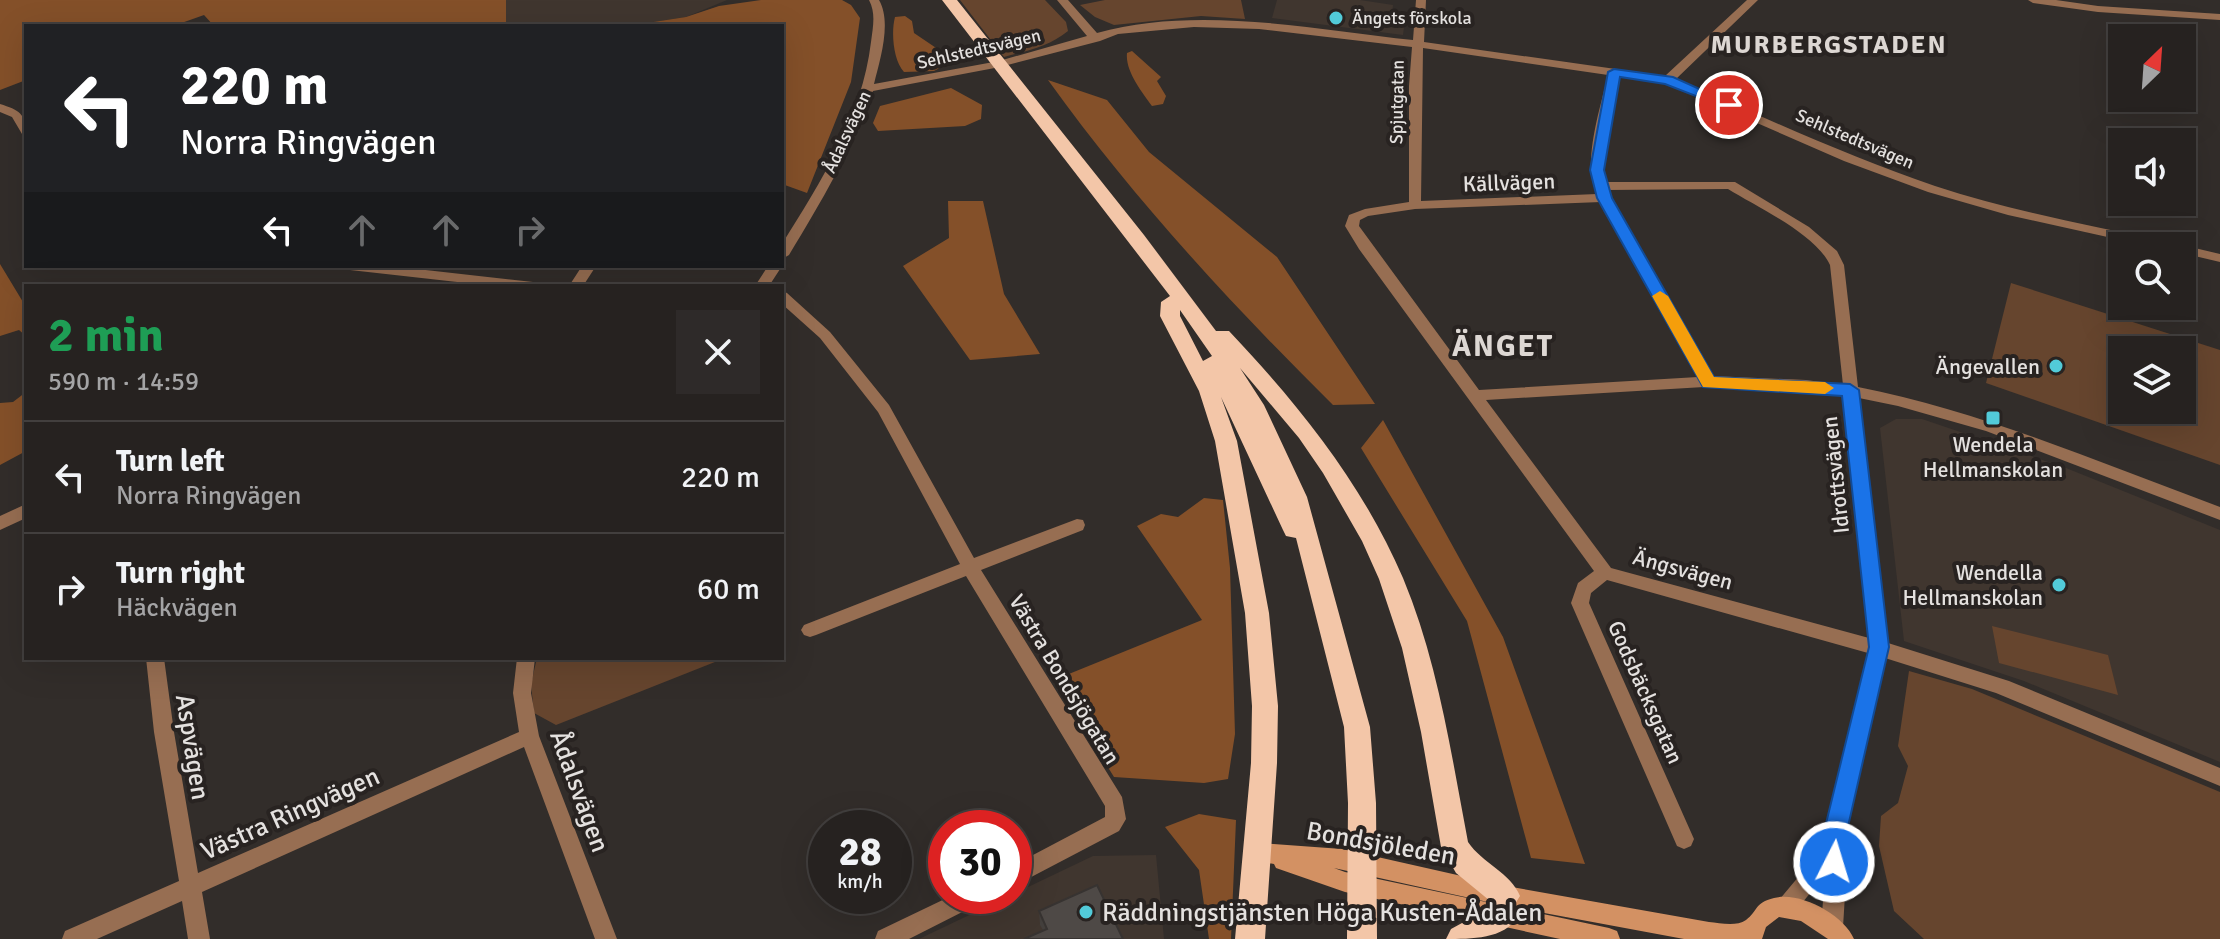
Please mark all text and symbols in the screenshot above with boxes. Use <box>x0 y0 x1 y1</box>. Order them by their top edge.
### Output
place label: Ängets förskola <box>1352 7 1472 29</box>
marker: Ängets förskola <box>1327 9 1345 27</box>
street label: Sehlstedtsvägen <box>915 24 1043 74</box>
north arrow <box>2108 24 2196 112</box>
map controls <box>2108 24 2196 424</box>
district label: MURBERGSTADEN <box>1710 29 1948 61</box>
text: 220 m <box>180 51 328 120</box>
icon: left <box>48 56 152 160</box>
street label: Spjutgatan <box>1385 60 1409 144</box>
pin <box>1695 71 1763 139</box>
icon: arrive <box>1707 83 1751 127</box>
street label: Ådalsvägen <box>818 87 876 177</box>
street label: Sehlstedtsvägen <box>1793 104 1917 174</box>
text: Norra Ringvägen <box>180 120 437 165</box>
button: sound <box>2108 128 2196 216</box>
street label: Källvägen <box>1462 167 1556 198</box>
icon: left <box>256 208 300 252</box>
icon: ahead <box>340 208 384 252</box>
icon: ahead <box>424 208 468 252</box>
icon: right <box>508 208 552 252</box>
button: search <box>2108 232 2196 320</box>
text: 2 min <box>48 306 164 365</box>
button: close <box>676 310 760 394</box>
district label: ÄNGET <box>1452 328 1554 365</box>
button: layers <box>2108 336 2196 424</box>
place label: Ängevallen <box>1936 353 2040 380</box>
marker: Ängevallen <box>2047 357 2065 375</box>
text: 590 m · 14:59 <box>48 366 199 398</box>
marker: Wendela Hellmanskolan <box>1984 409 2002 427</box>
street label: Idrottsvägen <box>1816 415 1855 535</box>
place label: Wendela Hellmanskolan <box>1923 431 2063 483</box>
text: Turn left <box>116 443 225 480</box>
icon: left <box>48 455 92 499</box>
text: 220 m <box>681 459 760 496</box>
text: Norra Ringvägen <box>116 480 301 512</box>
street label: Ängsvägen <box>1630 543 1736 596</box>
text: Turn right <box>116 555 245 592</box>
place label: Wendella Hellmanskolan <box>1902 559 2043 611</box>
icon: right <box>48 567 92 611</box>
text: 60 m <box>697 571 760 608</box>
marker: Wendella Hellmanskolan <box>2050 576 2068 594</box>
street label: Västra Bondsjögatan <box>1003 589 1126 769</box>
text: Häckvägen <box>116 592 238 624</box>
street label: Godsbäcksgatan <box>1602 616 1689 768</box>
street label: Aspvägen <box>168 692 216 802</box>
street label: Ådalsvägen <box>542 726 616 857</box>
street label: Västra Ringvägen <box>196 760 385 868</box>
speed limit sign: 30 <box>928 810 1032 914</box>
street label: Bondsjöleden <box>1304 815 1458 873</box>
position arrow <box>1792 820 1876 904</box>
text: 28 <box>838 827 882 877</box>
text: km/h <box>837 869 883 894</box>
place label: Räddningstjänsten Höga Kusten-Ådalen <box>1102 897 1542 929</box>
marker: Räddningstjänsten Höga Kusten-Ådalen <box>1077 903 1095 921</box>

